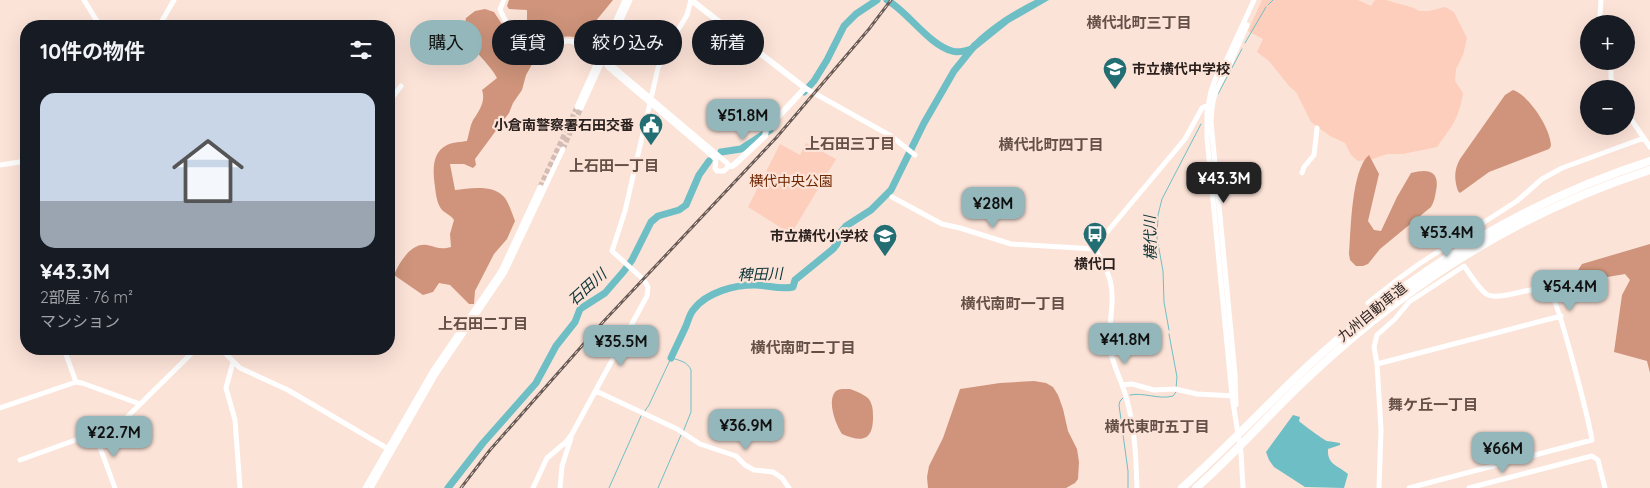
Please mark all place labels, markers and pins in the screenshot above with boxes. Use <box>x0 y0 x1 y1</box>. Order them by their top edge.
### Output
school or university icon: 市立横代中学校 <box>1102 56 1128 90</box>
place label: 市立横代中学校 <box>1132 60 1230 78</box>
pin: ¥51.8M <box>702 98 784 141</box>
public building icon: 小倉南警察署石田交番 <box>638 112 664 146</box>
place label: 小倉南警察署石田交番 <box>494 116 634 134</box>
pin: ¥43.3M <box>1183 162 1265 204</box>
pin: ¥28M <box>963 186 1023 229</box>
pin: ¥53.4M <box>1406 216 1488 258</box>
bus stop icon: 横代口 <box>1082 221 1108 255</box>
school or university icon: 市立横代小学校 <box>872 223 898 257</box>
place label: 市立横代小学校 <box>770 227 868 245</box>
place label: 横代口 <box>1074 255 1116 273</box>
pin: ¥54.4M <box>1529 270 1611 312</box>
pin: ¥41.8M <box>1084 322 1166 365</box>
pin: ¥35.5M <box>580 324 662 367</box>
pin: ¥36.9M <box>705 408 787 451</box>
pin: ¥22.7M <box>73 416 155 458</box>
pin: ¥66M <box>1473 432 1533 474</box>

